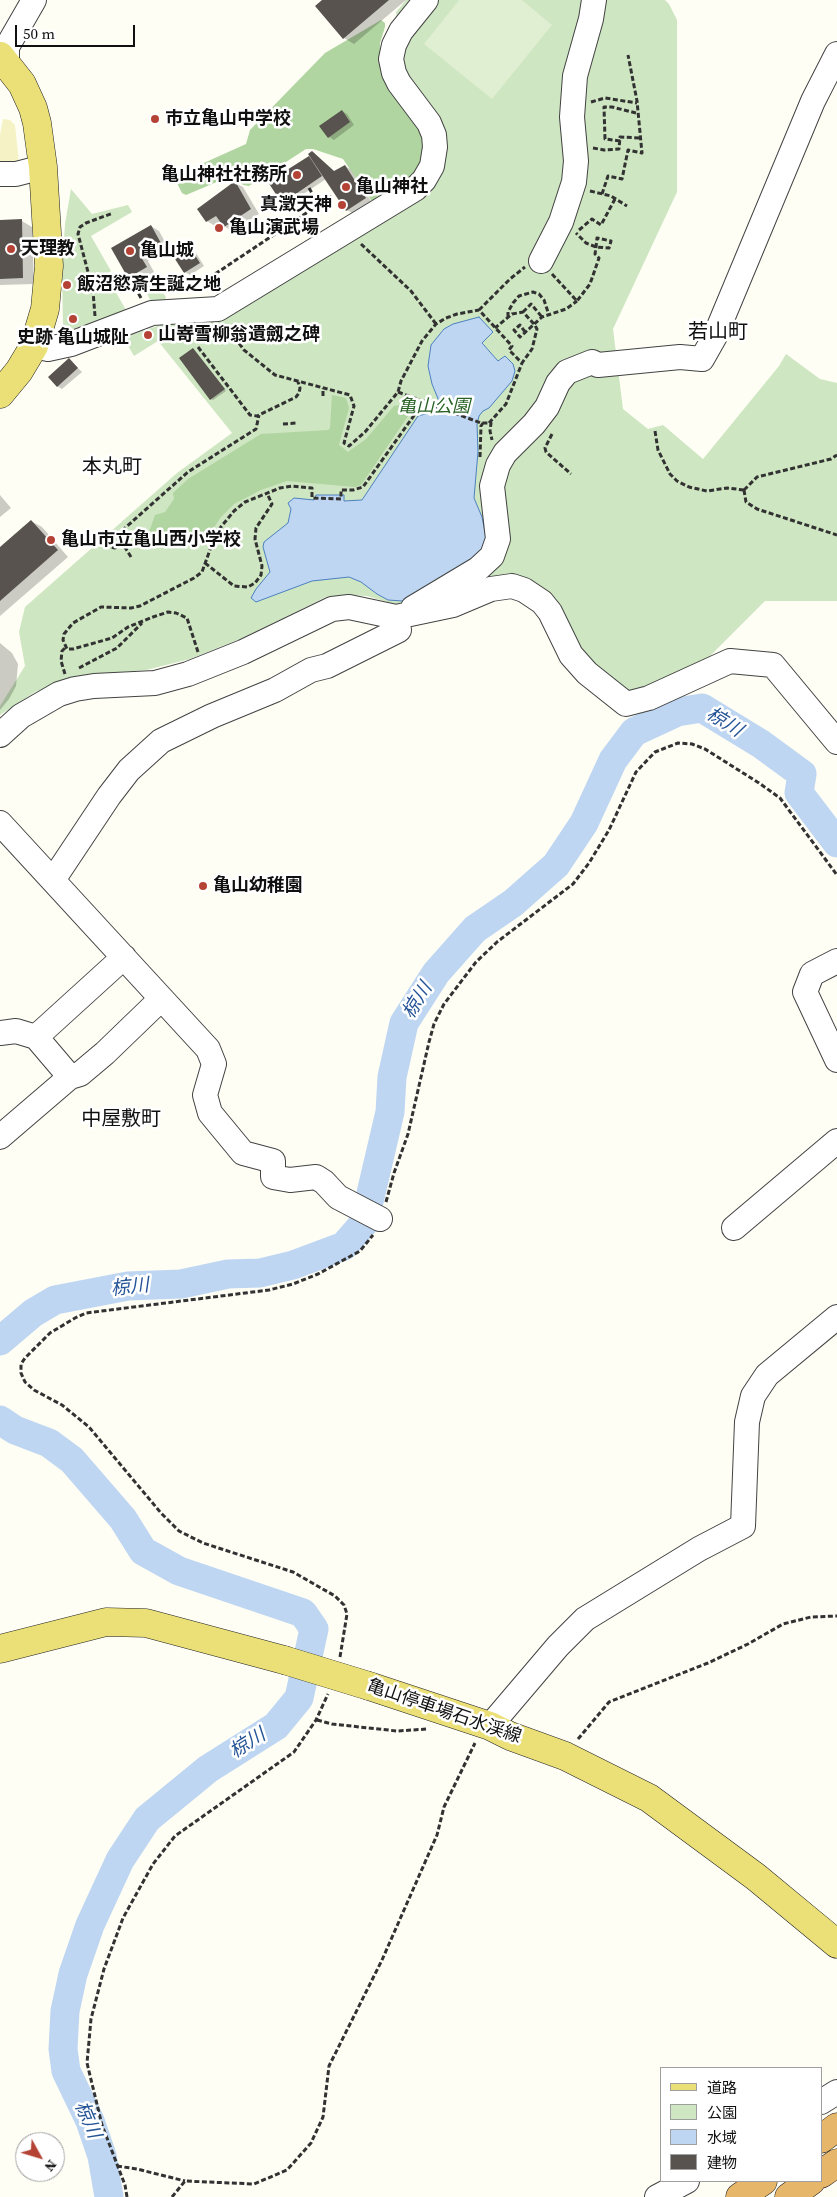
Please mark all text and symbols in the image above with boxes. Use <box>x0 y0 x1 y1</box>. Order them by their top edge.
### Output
scale bar <box>18 15 138 47</box>
text: 50 m <box>23 23 55 44</box>
place label: 市立亀山中学校 <box>165 108 291 130</box>
marker: 市立亀山中学校 <box>149 113 161 125</box>
place label: 亀山神社社務所 <box>161 164 287 186</box>
marker: 亀山神社社務所 <box>291 169 303 181</box>
place label: 亀山神社 <box>356 176 428 198</box>
marker: 亀山神社 <box>340 181 352 193</box>
place label: 真澂天神 <box>260 194 332 216</box>
marker: 真澂天神 <box>336 199 348 211</box>
place label: 亀山演武場 <box>229 217 319 239</box>
marker: 亀山演武場 <box>213 222 225 234</box>
place label: 天理教 <box>21 238 75 260</box>
place label: 亀山城 <box>140 240 194 262</box>
marker: 天理教 <box>5 243 17 255</box>
marker: 亀山城 <box>124 245 136 257</box>
place label: 飯沼慾斎生誕之地 <box>77 274 221 296</box>
marker: 飯沼慾斎生誕之地 <box>61 279 73 291</box>
marker: 史跡 亀山城阯 <box>67 313 79 325</box>
district label: 若山町 <box>688 321 748 345</box>
place label: 山嵜雪柳翁遺劔之碑 <box>158 324 320 346</box>
place label: 史跡 亀山城阯 <box>17 327 129 349</box>
marker: 山嵜雪柳翁遺劔之碑 <box>142 329 154 341</box>
park label: 亀山公園 <box>398 396 470 418</box>
district label: 本丸町 <box>82 456 142 480</box>
place label: 亀山市立亀山西小学校 <box>61 529 241 551</box>
marker: 亀山市立亀山西小学校 <box>45 534 57 546</box>
water label: 椋川 <box>702 703 746 743</box>
place label: 亀山幼稚園 <box>213 875 303 897</box>
marker: 亀山幼稚園 <box>197 880 209 892</box>
water label: 椋川 <box>398 979 438 1023</box>
district label: 中屋敷町 <box>81 1108 161 1132</box>
water label: 椋川 <box>110 1275 150 1301</box>
street label: 亀山停車場石水渓線 <box>364 1675 524 1749</box>
water label: 椋川 <box>226 1724 270 1764</box>
legend <box>660 2067 822 2182</box>
text: 道路 <box>707 2077 737 2098</box>
water label: 椋川 <box>69 2098 105 2142</box>
text: 公園 <box>707 2102 737 2123</box>
text: 水域 <box>707 2127 737 2148</box>
north arrow <box>15 2132 65 2182</box>
text: 建物 <box>707 2152 737 2173</box>
text: N <box>40 2156 62 2176</box>

